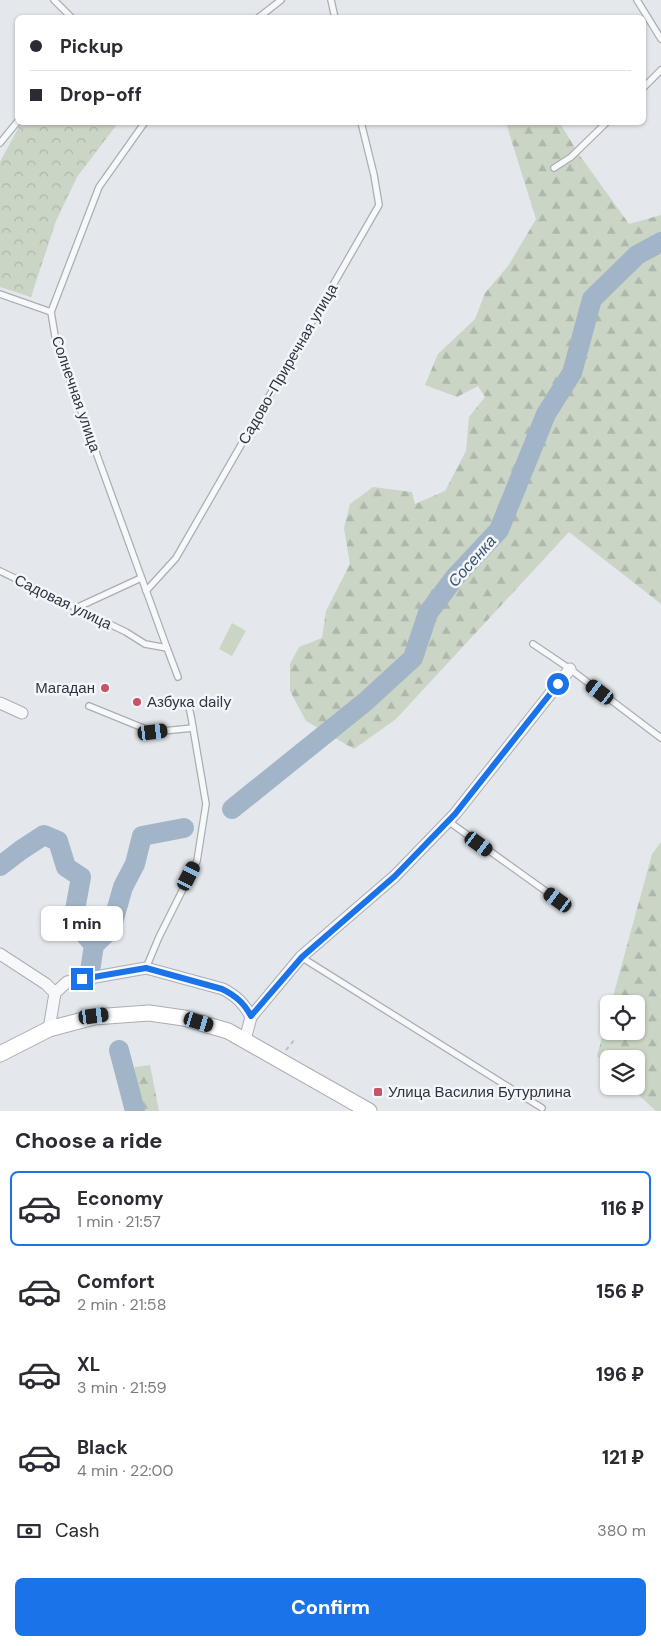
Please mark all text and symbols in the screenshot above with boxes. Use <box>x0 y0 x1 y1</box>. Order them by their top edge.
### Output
text: Pickup <box>60 34 124 59</box>
text: Drop-off <box>60 82 142 107</box>
street label: Садово-Приречная улица <box>234 280 343 448</box>
street label: Солнечная улица <box>47 333 105 455</box>
water label: Сосенка <box>443 531 501 591</box>
street label: Садовая улица <box>11 570 116 634</box>
route start <box>547 673 569 695</box>
car <box>583 677 616 707</box>
place label: Магадан <box>35 678 95 698</box>
marker: Магадан <box>99 682 111 694</box>
place label: Азбука daily <box>147 692 232 712</box>
marker: Азбука daily <box>131 696 143 708</box>
car <box>137 723 168 741</box>
car <box>462 829 495 859</box>
car <box>175 859 202 893</box>
car <box>541 885 574 915</box>
callout: 1 min <box>41 906 123 942</box>
text: 1 min <box>62 913 102 934</box>
route end <box>71 968 93 990</box>
map controls <box>600 995 645 1095</box>
button: locate <box>600 995 645 1040</box>
car <box>78 1007 109 1025</box>
car <box>182 1010 215 1034</box>
button: layers <box>600 1050 645 1095</box>
place label: Улица Василия Бутурлина <box>388 1082 572 1102</box>
marker: Улица Василия Бутурлина <box>372 1086 384 1098</box>
text: Choose a ride <box>15 1126 163 1155</box>
icon: car <box>17 1186 62 1231</box>
text: Economy <box>77 1186 164 1211</box>
text: 116 ₽ <box>601 1196 644 1221</box>
text: 1 min · 21:57 <box>77 1211 161 1232</box>
icon: car <box>17 1269 62 1314</box>
text: Comfort <box>77 1269 155 1294</box>
text: 156 ₽ <box>596 1279 644 1304</box>
text: 2 min · 21:58 <box>77 1294 166 1315</box>
icon: car <box>17 1352 62 1397</box>
text: XL <box>77 1352 100 1377</box>
text: 196 ₽ <box>596 1362 644 1387</box>
text: 3 min · 21:59 <box>77 1377 166 1398</box>
icon: car <box>17 1435 62 1480</box>
text: Black <box>77 1435 128 1460</box>
text: 121 ₽ <box>602 1445 644 1470</box>
text: 4 min · 22:00 <box>77 1460 173 1481</box>
icon: cash <box>15 1517 43 1545</box>
text: Cash <box>55 1518 99 1543</box>
text: 380 m <box>597 1520 646 1541</box>
button: Confirm <box>15 1578 646 1636</box>

